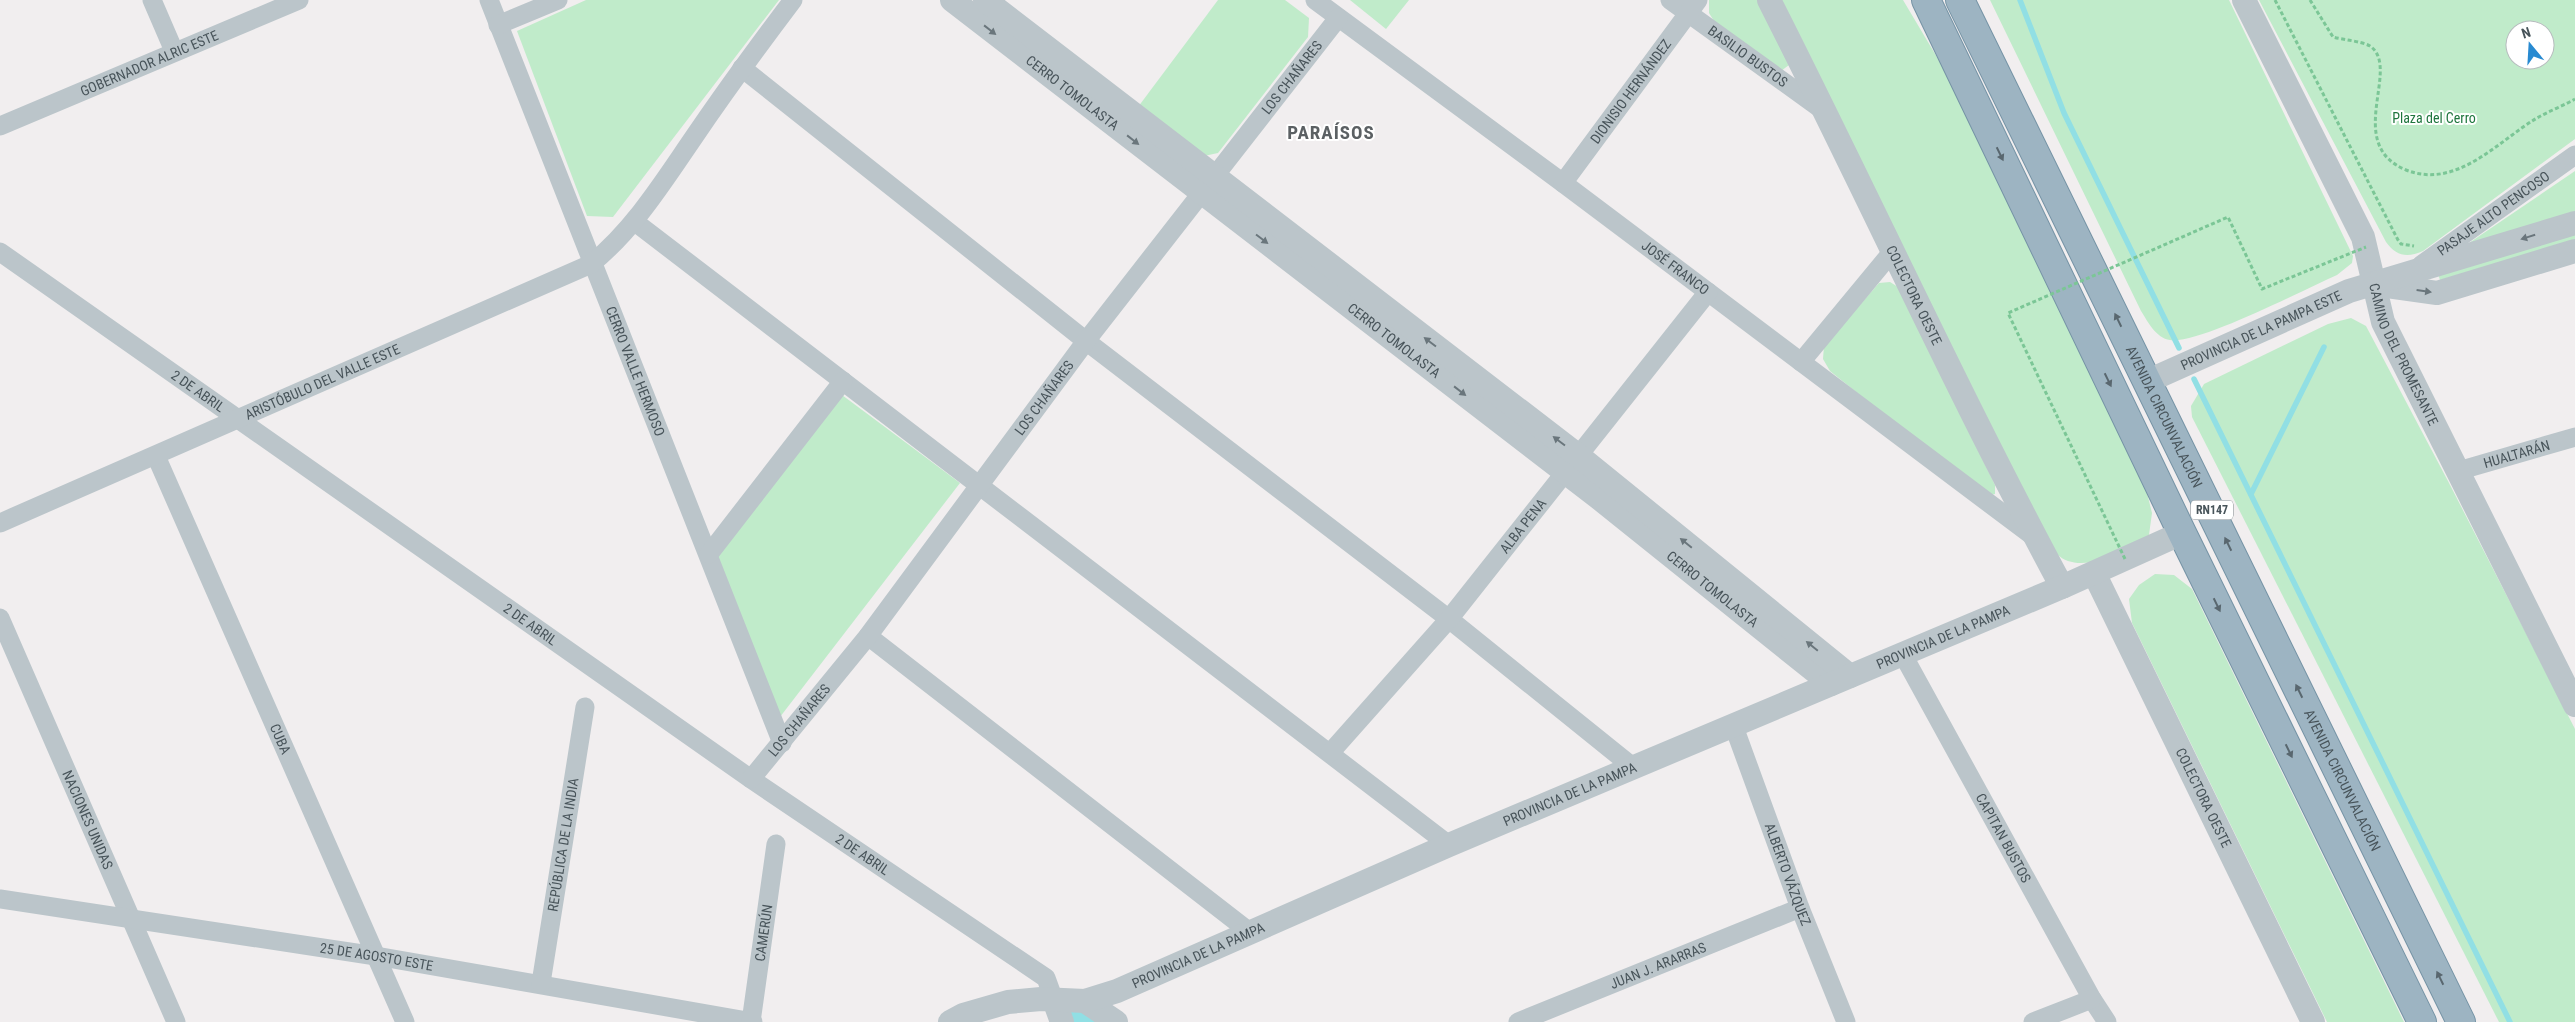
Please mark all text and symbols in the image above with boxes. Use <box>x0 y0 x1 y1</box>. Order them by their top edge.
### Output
north arrow <box>2505 20 2555 70</box>
street label: BASILIO BUSTOS <box>1705 22 1791 90</box>
text: N <box>2519 24 2533 42</box>
one-way arrow <box>983 25 996 36</box>
street label: GOBERNADOR ALRIC ESTE <box>78 27 221 99</box>
street label: DIONISIO HERNÁNDEZ <box>1587 36 1674 147</box>
street label: LOS CHAÑARES <box>1258 38 1325 117</box>
street label: CERRO TOMOLASTA <box>1023 52 1122 133</box>
park label: Plaza del Cerro <box>2392 110 2476 126</box>
district label: PARAÍSOS <box>1287 121 1375 144</box>
one-way arrow <box>1126 135 1139 146</box>
one-way arrow <box>1996 147 2004 162</box>
street label: PASAJE ALTO PENCOSO <box>2434 168 2553 259</box>
one-way arrow <box>1255 234 1268 244</box>
one-way arrow <box>2521 234 2536 242</box>
street label: JOSÉ FRANCO <box>1639 237 1712 298</box>
street label: COLECTORA OESTE <box>1883 243 1945 348</box>
street label: CAMINO DEL PROMESANTE <box>2366 281 2442 428</box>
street label: PROVINCIA DE LA PAMPA ESTE <box>2178 287 2344 373</box>
one-way arrow <box>2416 287 2432 295</box>
street label: CERRO TOMOLASTA <box>1345 300 1444 381</box>
street label: CERRO VALLE HERMOSO <box>603 304 668 438</box>
one-way arrow <box>2114 313 2122 327</box>
one-way arrow <box>1423 337 1437 347</box>
street label: ARISTÓBULO DEL VALLE ESTE <box>242 341 402 423</box>
street label: AVENIDA CIRCUNVALACIÓN <box>2123 343 2206 490</box>
street label: LOS CHAÑARES <box>1011 357 1077 438</box>
street label: 2 DE ABRIL <box>168 367 228 415</box>
one-way arrow <box>2105 373 2113 387</box>
one-way arrow <box>1453 386 1466 397</box>
one-way arrow <box>1552 436 1566 446</box>
street label: HUALTARÁN <box>2482 437 2552 471</box>
street label: ALBA PENA <box>1496 495 1549 556</box>
road number: RN147 <box>2191 500 2233 520</box>
one-way arrow <box>2224 537 2232 552</box>
one-way arrow <box>1680 538 1693 549</box>
street label: CERRO TOMOLASTA <box>1664 548 1762 631</box>
one-way arrow <box>2213 597 2222 612</box>
street label: 2 DE ABRIL <box>501 600 561 649</box>
street label: PROVINCIA DE LA PAMPA <box>1874 602 2012 672</box>
one-way arrow <box>1806 640 1819 651</box>
street label: LOS CHAÑARES <box>765 681 833 759</box>
one-way arrow <box>2295 683 2304 698</box>
street label: AVENIDA CIRCUNVALACIÓN <box>2301 707 2384 854</box>
street label: CUBA <box>267 721 294 756</box>
one-way arrow <box>2285 743 2293 758</box>
street label: COLECTORA OESTE <box>2173 745 2235 850</box>
street label: PROVINCIA DE LA PAMPA <box>1501 759 1639 829</box>
street label: NACIONES UNIDAS <box>59 768 116 872</box>
street label: REPÚBLICA DE LA INDIA <box>544 777 582 913</box>
street label: CAPITAN BUSTOS <box>1973 791 2035 885</box>
street label: ALBERTO VÁZQUEZ <box>1762 821 1814 928</box>
street label: 2 DE ABRIL <box>832 830 893 878</box>
street label: CAMERÚN <box>752 903 775 962</box>
street label: PROVINCIA DE LA PAMPA <box>1129 919 1267 991</box>
street label: JUAN J. ARARRAS <box>1608 939 1708 992</box>
street label: 25 DE AGOSTO ESTE <box>319 940 434 974</box>
one-way arrow <box>2435 971 2443 985</box>

